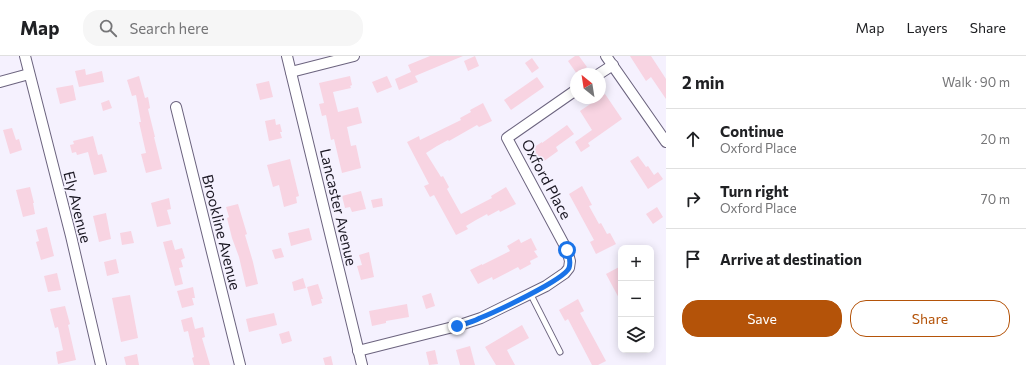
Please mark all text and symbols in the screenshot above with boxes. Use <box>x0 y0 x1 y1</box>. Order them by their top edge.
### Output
search box <box>83 10 363 46</box>
text: Map <box>20 16 59 39</box>
icon: search <box>97 17 119 39</box>
text: Search here <box>129 19 209 37</box>
text: Map <box>856 19 884 36</box>
text: Layers <box>906 19 948 36</box>
text: Share <box>970 19 1006 36</box>
north arrow <box>570 68 606 104</box>
text: 2 min <box>682 72 724 93</box>
text: Walk · 90 m <box>942 74 1010 90</box>
text: Continue <box>720 122 784 140</box>
icon: ahead <box>682 128 704 150</box>
text: 20 m <box>981 131 1010 147</box>
street label: Oxford Place <box>518 136 576 222</box>
text: Oxford Place <box>720 140 797 156</box>
street label: Lancaster Avenue <box>317 147 361 268</box>
street label: Ely Avenue <box>60 169 96 245</box>
street label: Brookline Avenue <box>199 172 245 292</box>
text: Turn right <box>720 182 789 200</box>
icon: right <box>682 188 704 210</box>
text: 70 m <box>981 191 1010 207</box>
text: Oxford Place <box>720 200 797 216</box>
route start <box>558 241 576 259</box>
map controls <box>618 245 654 353</box>
button: + <box>618 245 654 281</box>
icon: arrive <box>682 248 704 270</box>
text: Arrive at destination <box>720 250 862 268</box>
button: − <box>618 281 654 317</box>
button: Save <box>682 300 842 337</box>
button: Share <box>850 300 1010 337</box>
route end <box>448 317 466 335</box>
button: layers <box>618 317 654 353</box>

